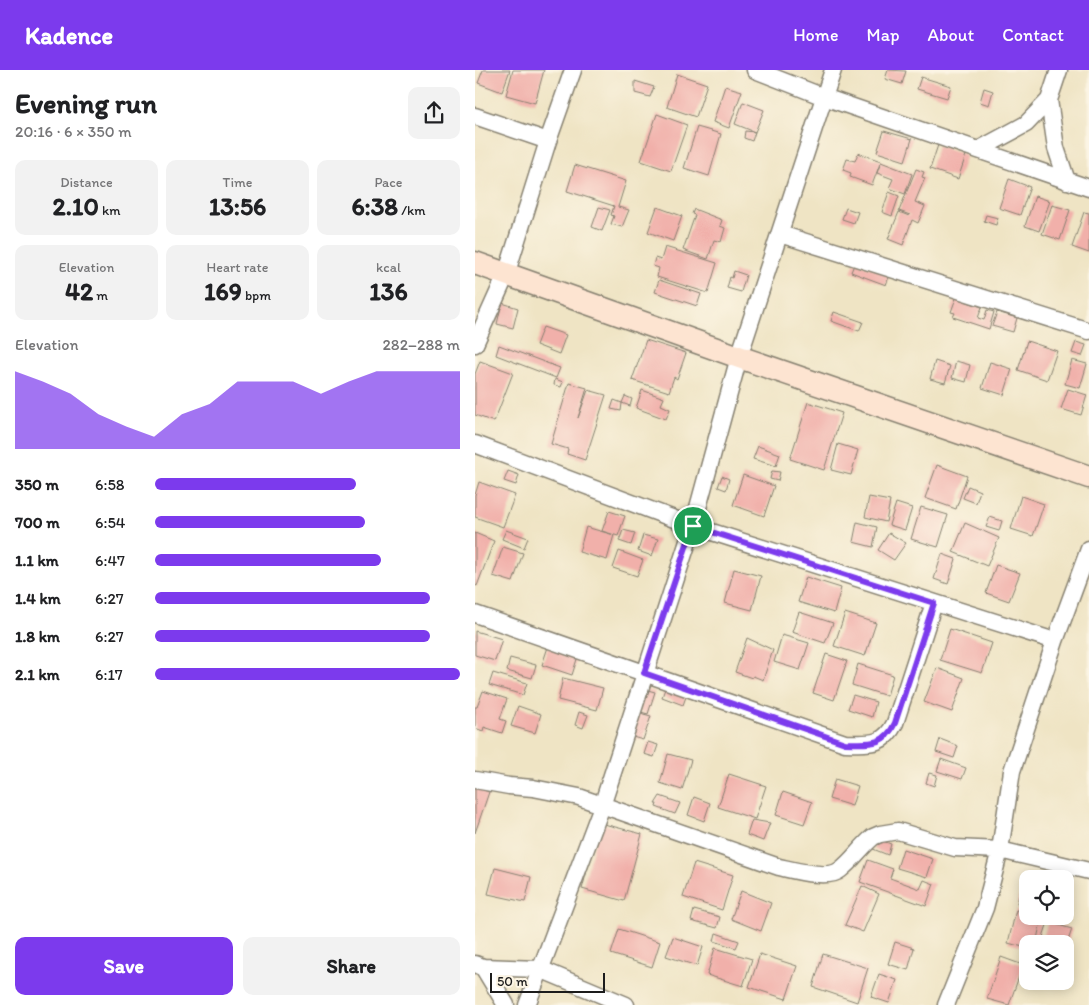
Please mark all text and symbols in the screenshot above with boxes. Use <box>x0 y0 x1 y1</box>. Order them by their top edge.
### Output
text: Kadence <box>25 21 113 50</box>
text: Home <box>793 24 839 46</box>
text: Map <box>867 24 900 46</box>
text: About <box>928 24 974 46</box>
text: Contact <box>1002 24 1064 46</box>
text: Evening run <box>15 86 157 120</box>
button: share <box>408 87 460 139</box>
text: 20:16 · 6 × 350 m <box>15 122 132 141</box>
text: Distance <box>60 174 113 191</box>
text: Time <box>223 174 252 191</box>
text: Pace <box>374 174 403 191</box>
text: 2.10 <box>53 191 99 221</box>
text: 13:56 <box>209 191 266 221</box>
text: 6:38 <box>351 191 398 221</box>
text: km <box>99 202 120 219</box>
text: /km <box>398 202 426 219</box>
text: Elevation <box>59 259 114 276</box>
text: Heart rate <box>207 259 268 276</box>
text: kcal <box>376 259 401 276</box>
text: 42 <box>65 276 93 306</box>
text: 169 <box>204 276 242 306</box>
text: 136 <box>369 276 408 306</box>
text: m <box>93 287 108 304</box>
text: bpm <box>242 287 271 304</box>
text: Elevation <box>15 335 79 354</box>
text: 282–288 m <box>382 335 460 354</box>
text: 350 m <box>15 475 59 494</box>
text: 6:58 <box>95 475 125 494</box>
pin <box>672 505 714 547</box>
icon: arrive <box>679 512 707 540</box>
text: 700 m <box>15 513 60 532</box>
text: 6:54 <box>95 513 125 532</box>
text: 1.1 km <box>15 551 59 570</box>
text: 6:47 <box>95 551 125 570</box>
text: 1.4 km <box>15 589 61 608</box>
text: 6:27 <box>95 589 124 608</box>
text: 1.8 km <box>15 627 60 646</box>
text: 6:27 <box>95 627 124 646</box>
text: 2.1 km <box>15 665 60 684</box>
text: 6:17 <box>95 665 123 684</box>
map controls <box>1019 870 1074 990</box>
button: locate <box>1019 870 1074 925</box>
button: layers <box>1019 935 1074 990</box>
button: Save <box>15 937 233 995</box>
button: Share <box>243 937 460 995</box>
scale bar <box>490 970 605 993</box>
text: 50 m <box>497 973 528 990</box>

